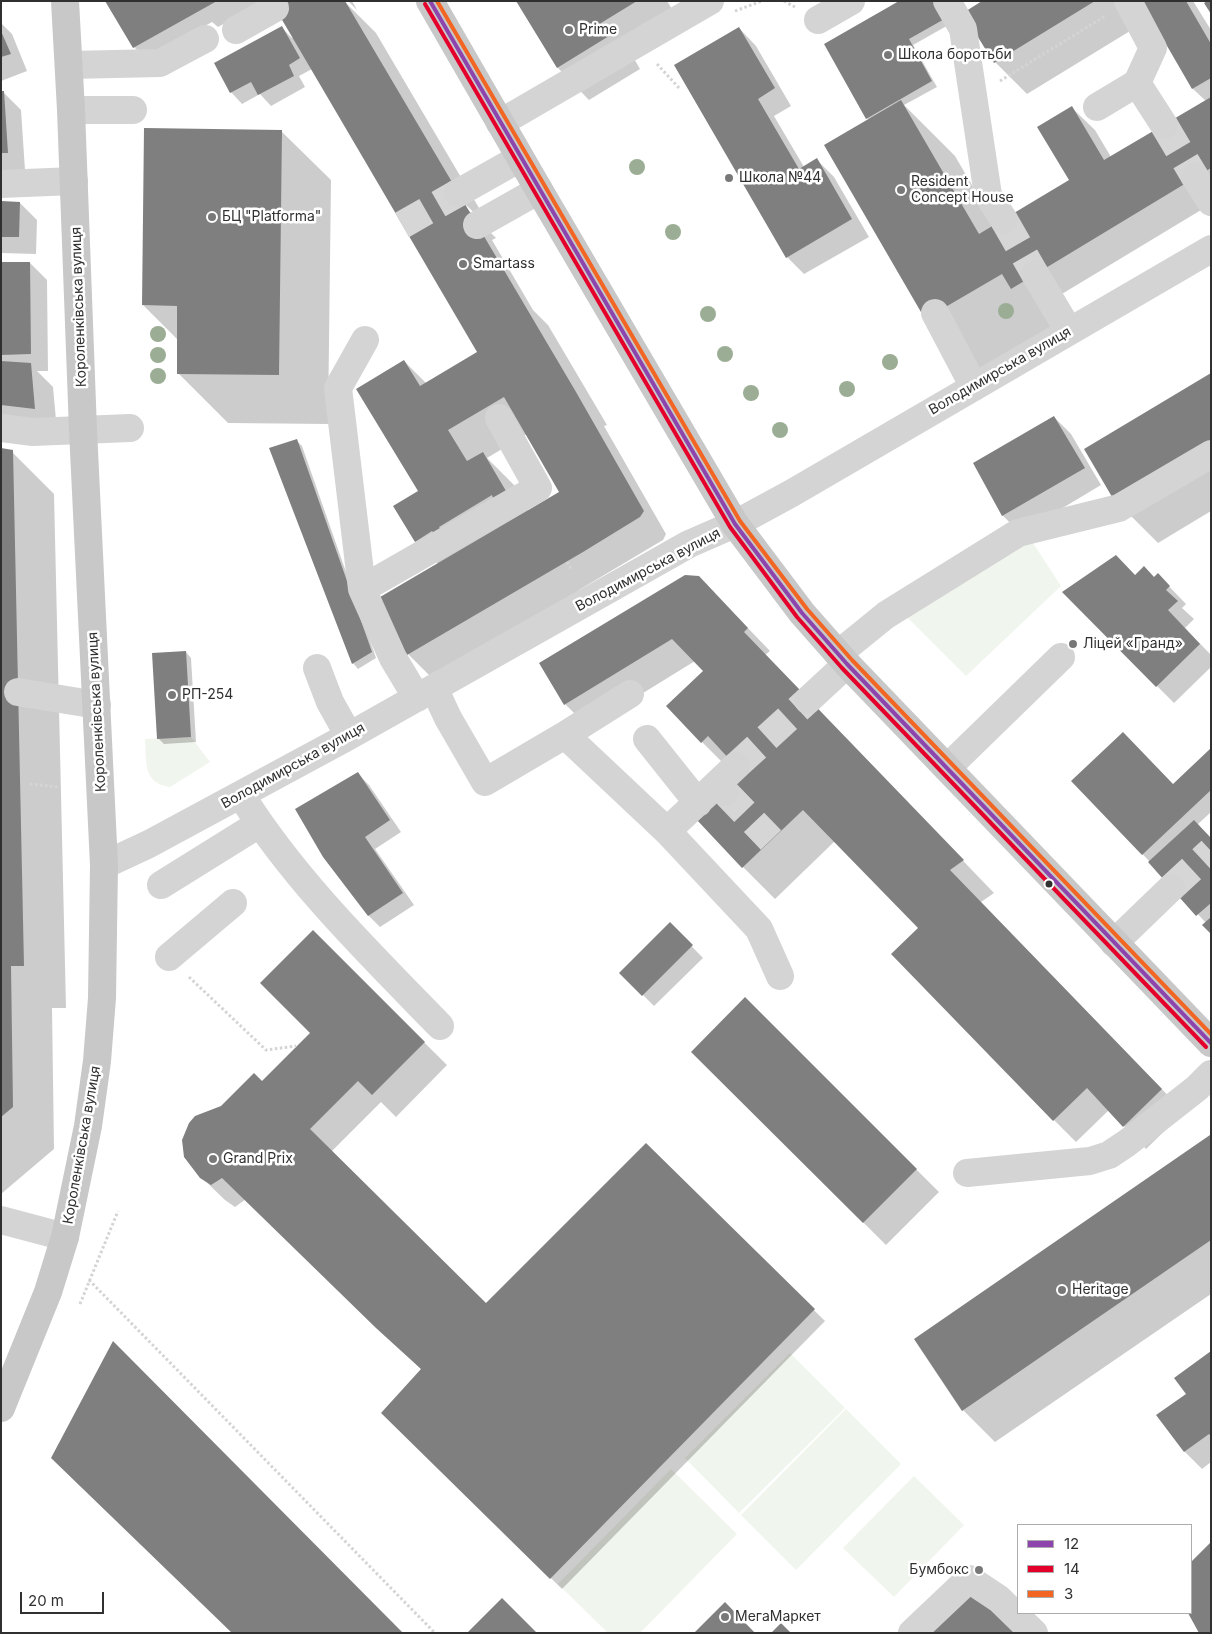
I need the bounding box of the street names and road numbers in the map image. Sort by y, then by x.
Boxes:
street label: Короленківська вулиця [68,227,90,387]
street label: Володимирська вулиця [926,323,1074,419]
street label: Володимирська вулиця [573,525,723,615]
street label: Короленківська вулиця [84,631,110,793]
street label: Володимирська вулиця [218,720,368,812]
street label: Короленківська вулиця [60,1065,104,1225]

